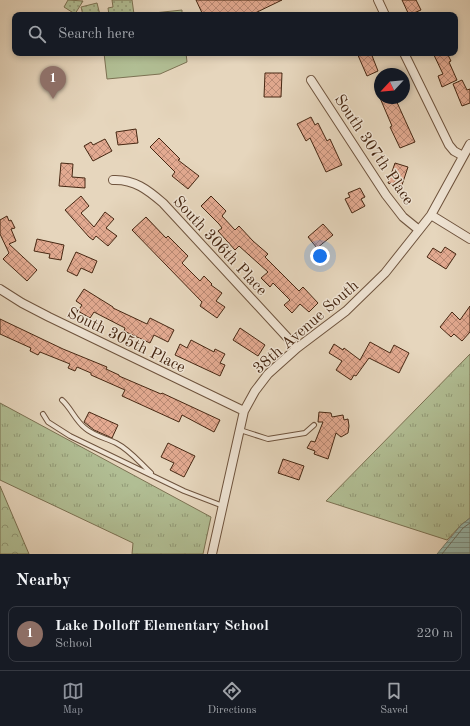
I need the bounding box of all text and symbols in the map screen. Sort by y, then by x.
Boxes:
search box [12,12,458,56]
icon: search [26,23,48,45]
text: Search here [58,27,135,42]
pin: 1 [40,66,66,99]
north arrow [374,68,410,104]
street label: South 307th Place [331,92,416,208]
street label: South 306th Place [170,194,269,299]
your location [310,246,330,266]
street label: 38th Avenue South [251,278,362,377]
street label: South 305th Place [65,305,188,376]
text: Nearby [16,572,71,589]
text: Lake Dolloff Elementary School [55,619,269,634]
text: 1 [26,627,34,640]
text: 220 m [416,627,453,640]
text: School [55,637,92,650]
tab: Map [62,680,84,718]
tab: Directions [208,680,256,718]
tab: Saved [380,680,408,718]

